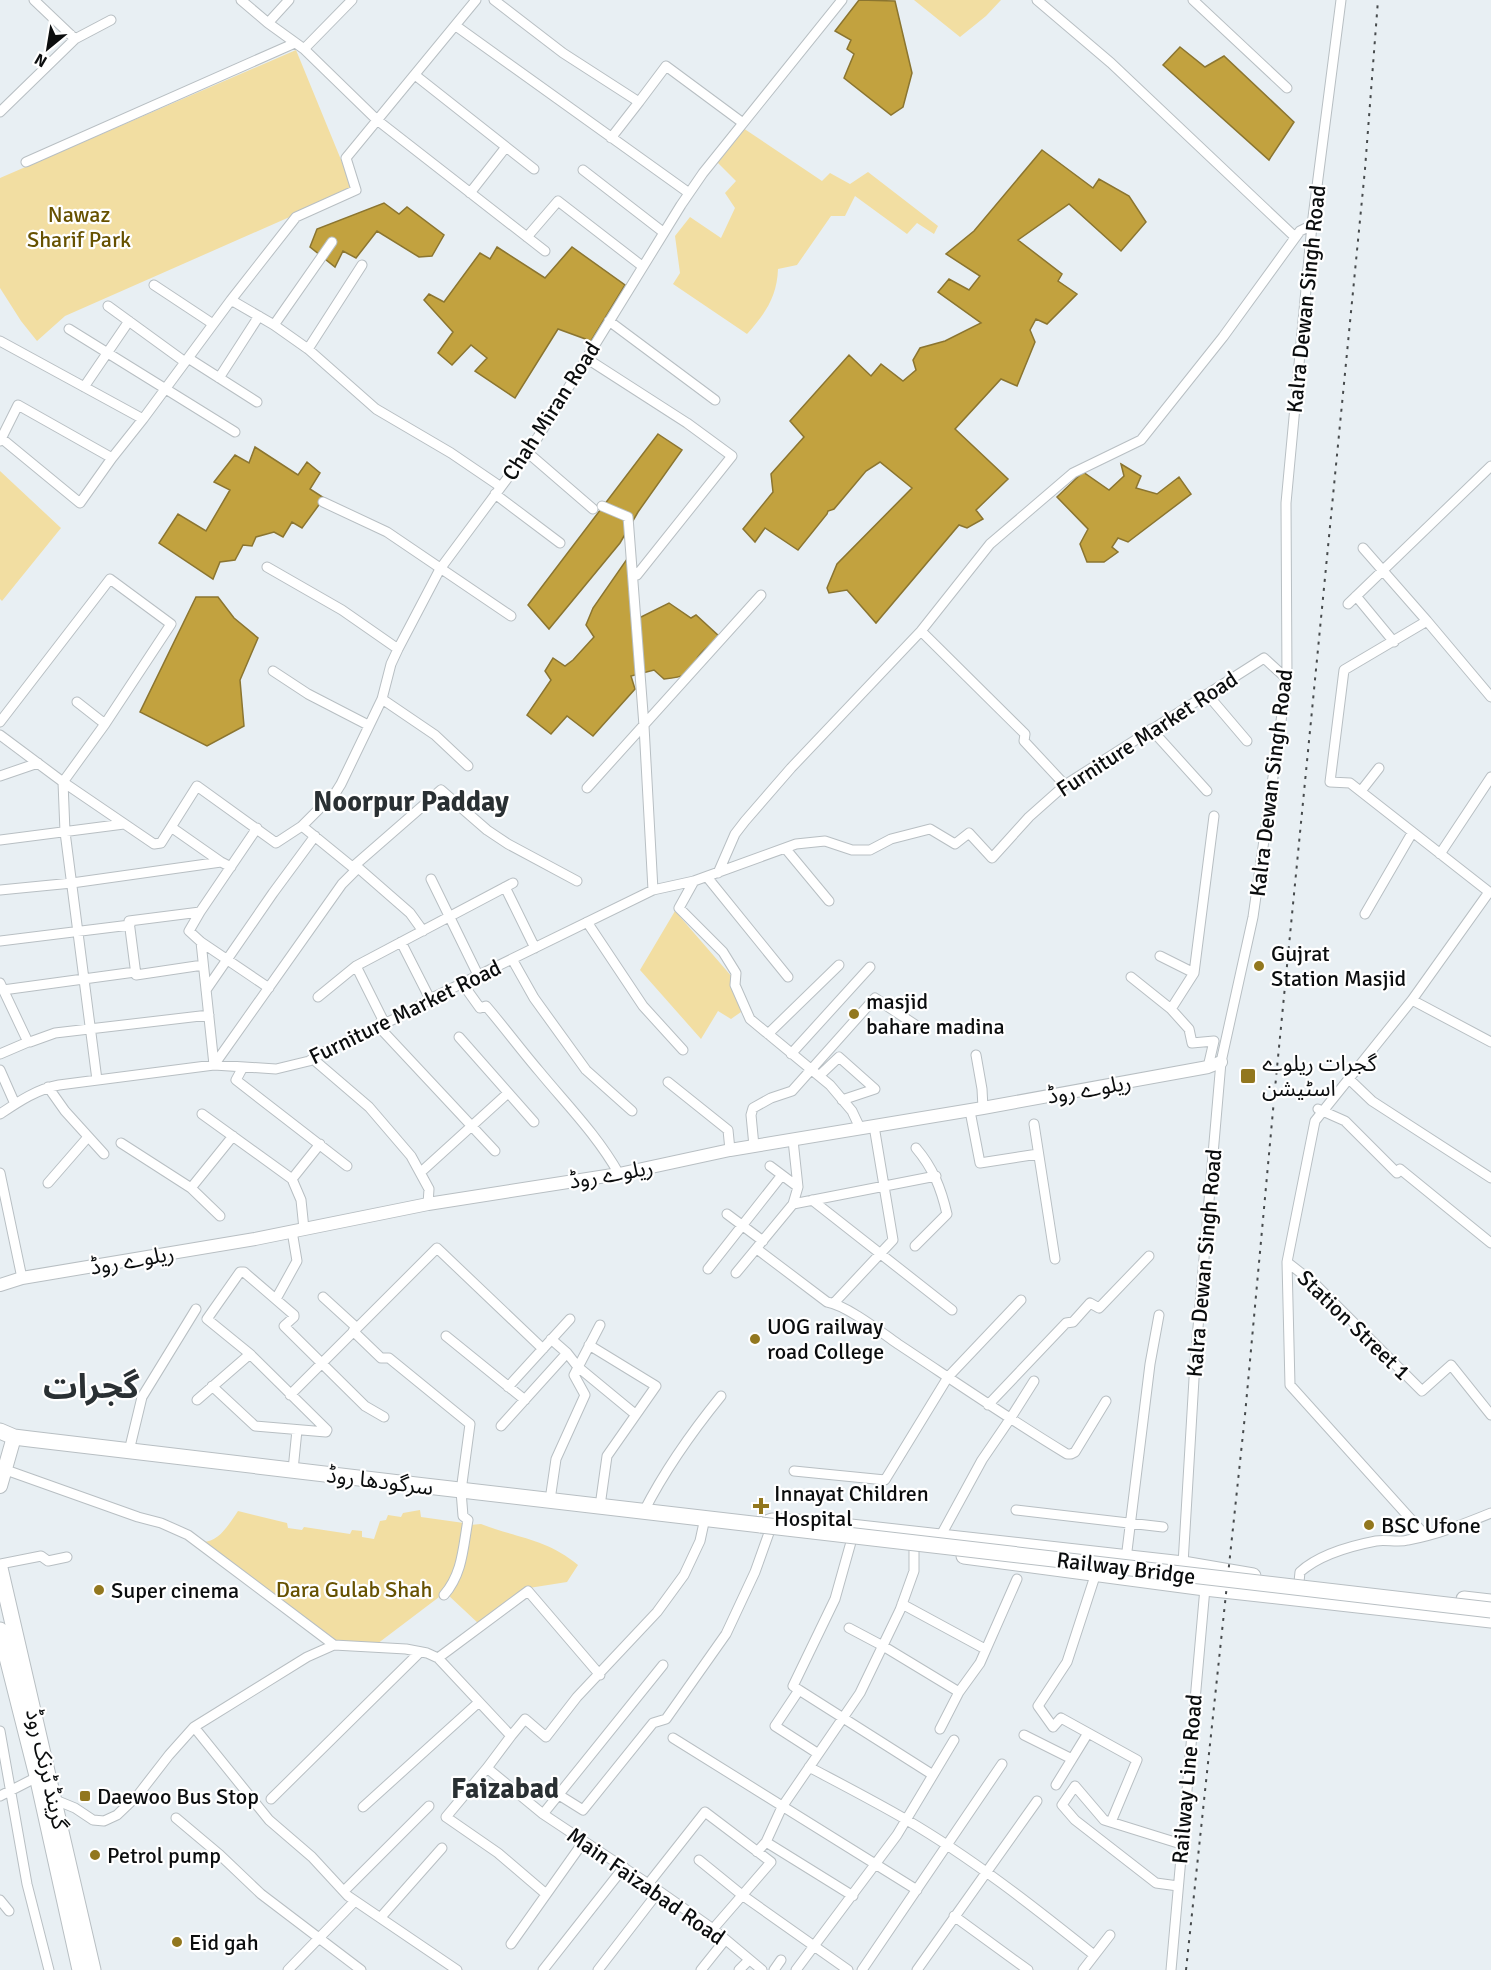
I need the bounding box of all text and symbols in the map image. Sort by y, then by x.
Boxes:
north arrow [18,18,78,78]
text: N [31,49,51,72]
street label: Kalra Dewan Singh Road [1281,184,1331,414]
park label: Nawaz Sharif Park [27,201,131,253]
street label: Chah Miran Road [496,337,606,485]
street label: Furniture Market Road [1051,665,1243,803]
street label: Kalra Dewan Singh Road [1244,668,1298,898]
district label: Noorpur Padday [313,785,509,819]
place label: Gujrat Station Masjid [1271,940,1406,992]
street label: Furniture Market Road [305,954,505,1070]
marker: Gujrat Station Masjid [1252,959,1266,973]
place label: masjid bahare madina [866,988,1005,1040]
marker: masjid bahare madina [847,1007,861,1021]
place label: گجرات ریلوے اسٹیشن [1262,1050,1378,1102]
marker: گجرات ریلوے اسٹیشن [1239,1067,1257,1085]
street label: ریلوے روڈ [1045,1068,1133,1110]
street label: Kalra Dewan Singh Road [1181,1148,1227,1378]
street label: ریلوے روڈ [567,1153,655,1195]
street label: ریلوے روڈ [88,1239,176,1281]
street label: Station Street 1 [1292,1264,1416,1386]
place label: UOG railway road College [767,1313,884,1365]
marker: UOG railway road College [748,1332,762,1346]
district label: گجرات [43,1366,140,1408]
street label: سرگودھا روڈ [325,1461,435,1501]
place label: Innayat Children Hospital [774,1480,929,1532]
marker: Innayat Children Hospital [752,1497,770,1515]
place label: BSC Ufone [1381,1512,1481,1539]
marker: BSC Ufone [1362,1518,1376,1532]
street label: Railway Bridge [1055,1546,1197,1590]
park label: Dara Gulab Shah [276,1576,432,1603]
place label: Super cinema [111,1577,239,1604]
marker: Super cinema [92,1583,106,1597]
street label: Railway Line Road [1166,1693,1208,1865]
street label: گرینڈ ٹرنک روڈ [20,1706,74,1833]
district label: Faizabad [451,1772,559,1806]
place label: Daewoo Bus Stop [97,1783,259,1810]
marker: Daewoo Bus Stop [78,1789,92,1803]
street label: Main Faizabad Road [562,1821,730,1951]
place label: Petrol pump [107,1842,221,1869]
marker: Petrol pump [88,1848,102,1862]
place label: Eid gah [189,1929,259,1956]
marker: Eid gah [170,1935,184,1949]

